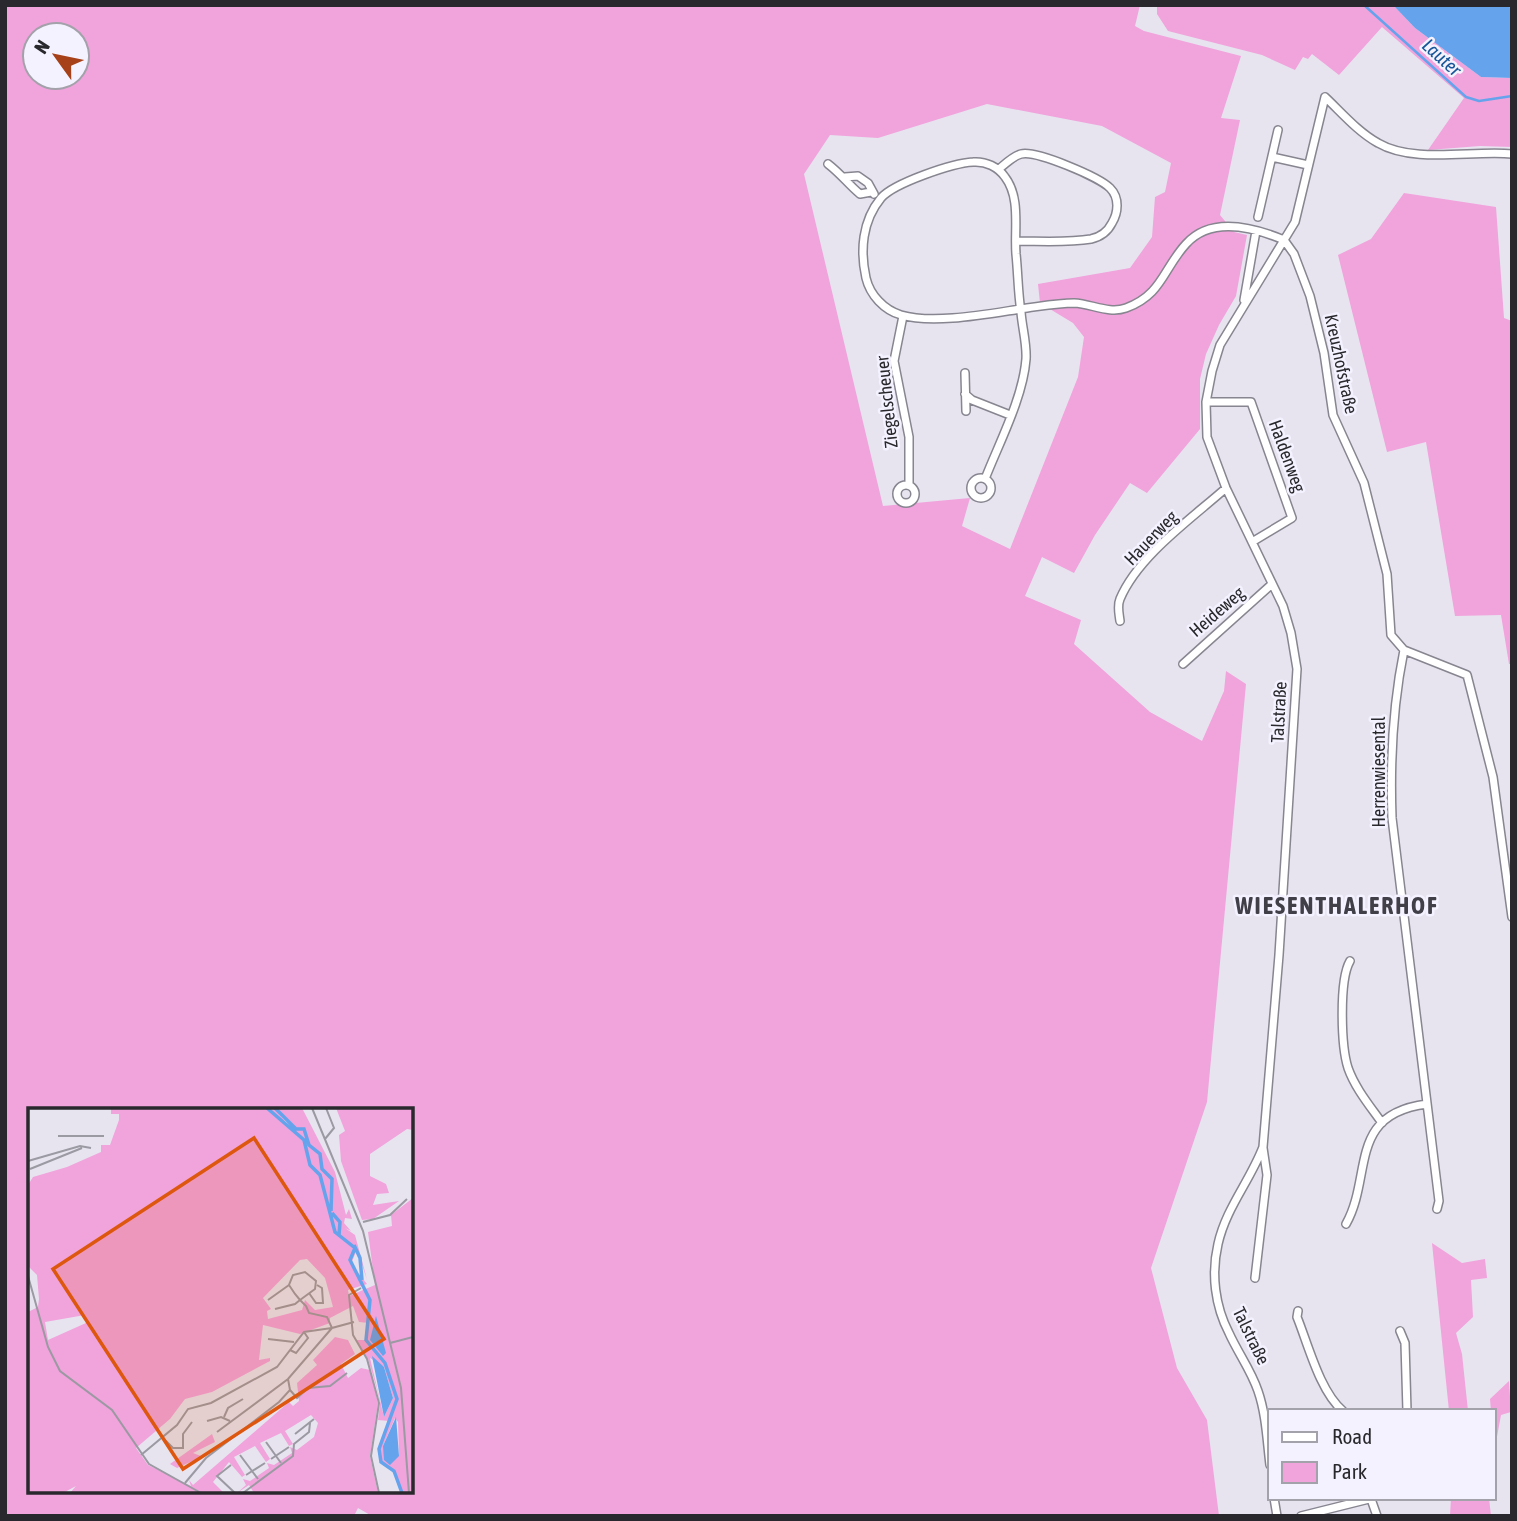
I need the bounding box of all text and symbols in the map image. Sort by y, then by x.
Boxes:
north arrow [21,21,91,91]
water label: Lauter [1418,34,1467,81]
text: N [29,36,54,57]
street label: Kreuzhofstraße [1321,312,1362,416]
street label: Ziegelscheuer [871,354,902,449]
street label: Haldenweg [1265,417,1310,495]
street label: Hauerweg [1120,506,1182,569]
street label: Heideweg [1185,582,1249,641]
street label: Talstraße [1266,681,1291,743]
street label: Herrenwiesental [1368,716,1389,827]
district label: WIESENTHALERHOF [1234,892,1439,919]
inset map [28,1108,413,1493]
street label: Talstraße [1229,1304,1274,1368]
legend [1268,1409,1496,1500]
text: Road [1332,1424,1372,1448]
text: Park [1332,1459,1367,1483]

